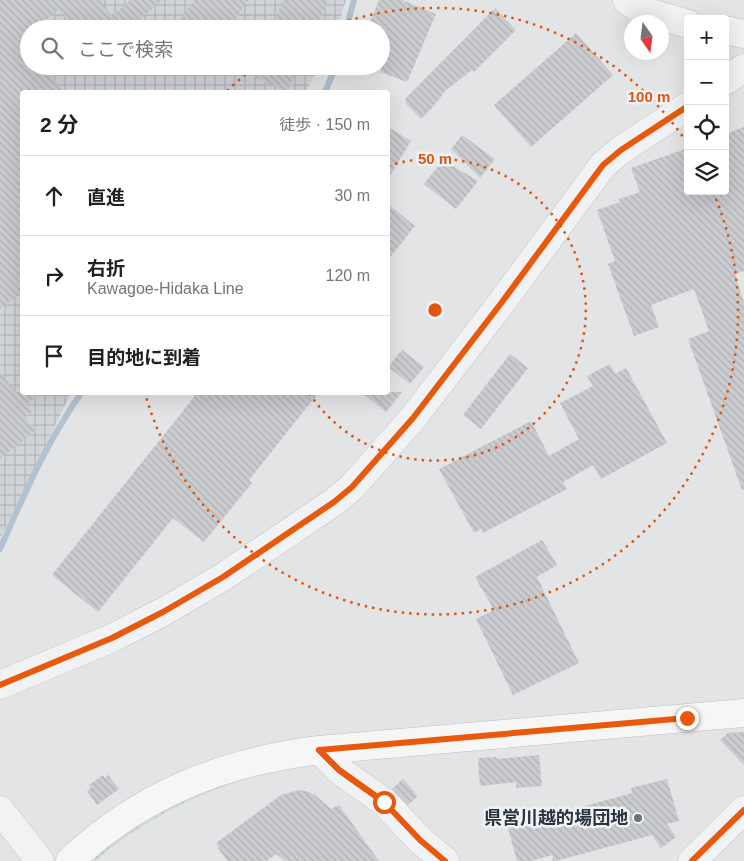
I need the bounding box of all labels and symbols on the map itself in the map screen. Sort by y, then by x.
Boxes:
north arrow [624,15,669,60]
text: 100 m [628,88,670,105]
text: 50 m [418,150,452,167]
centre of rings [426,301,444,319]
route end [676,707,699,730]
route start [373,791,396,814]
place label: 県営川越的場団地 [484,808,628,828]
marker: 県営川越的場団地 [632,812,644,824]

